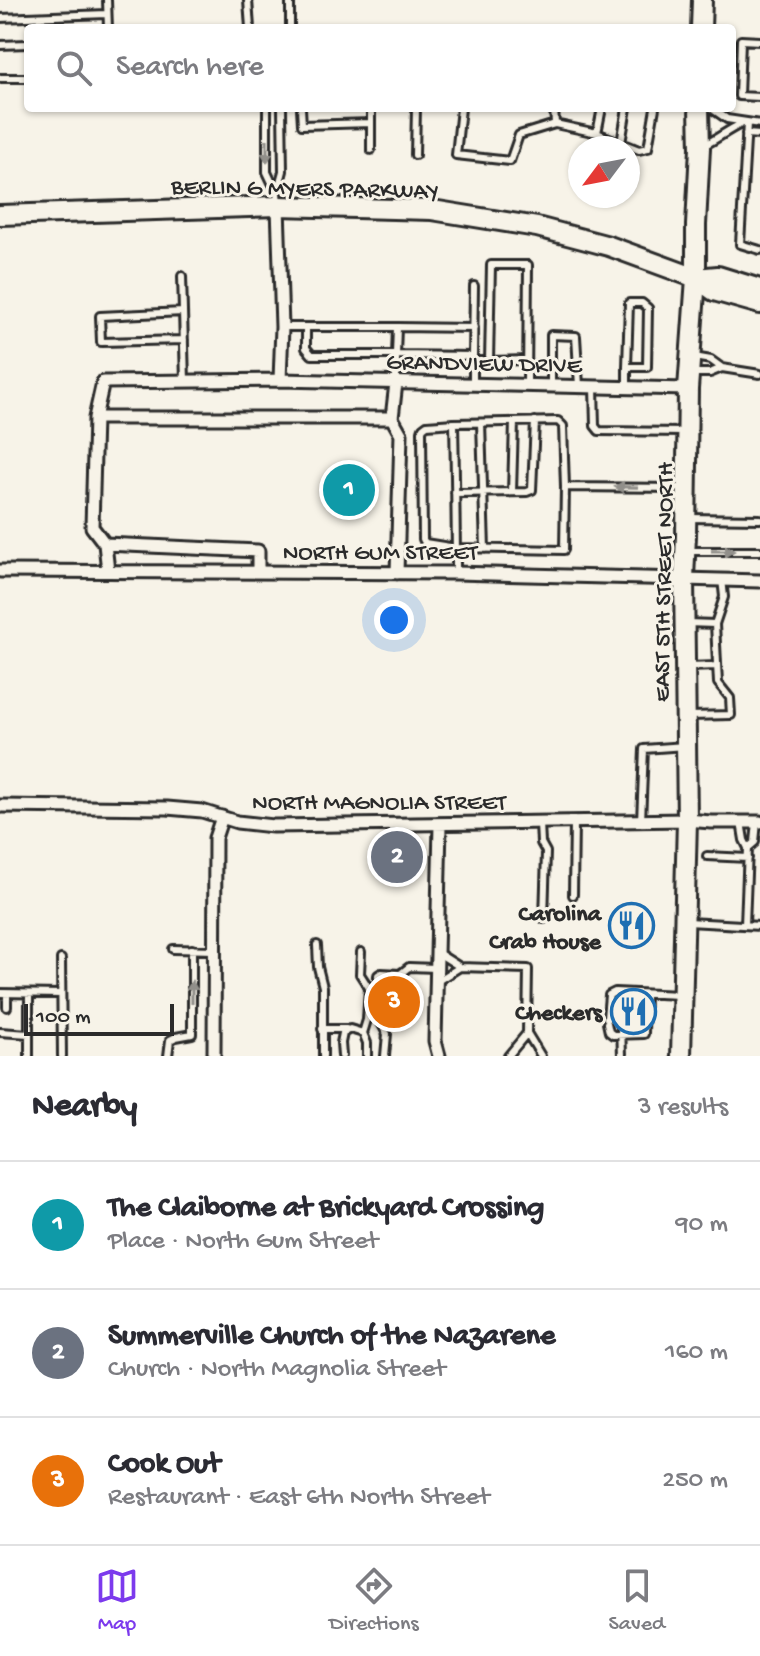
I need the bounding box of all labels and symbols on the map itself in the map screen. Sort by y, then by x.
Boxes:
north arrow [568,136,640,208]
one-way arrow [261,139,273,164]
street label: BERLIN G MYERS PARKWAY [170,174,439,207]
street label: GRANDVIEW DRIVE [386,349,583,382]
pin: 1 [323,460,375,520]
street label: EAST 5TH STREET NORTH [649,462,682,702]
one-way arrow [613,481,638,493]
street label: NORTH GUM STREET [283,540,479,569]
one-way arrow [711,545,736,557]
your location [374,600,414,640]
street label: NORTH MAGNOLIA STREET [252,790,508,819]
pin: 2 [371,827,423,887]
place label: Carolina Crab House [489,901,603,958]
restaurant icon: Carolina Crab House [608,902,656,950]
pin: 3 [368,972,420,1032]
one-way arrow [186,979,198,1004]
restaurant icon: Checkers [609,987,657,1035]
scale bar [24,1000,174,1036]
place label: Checkers [515,1000,603,1029]

